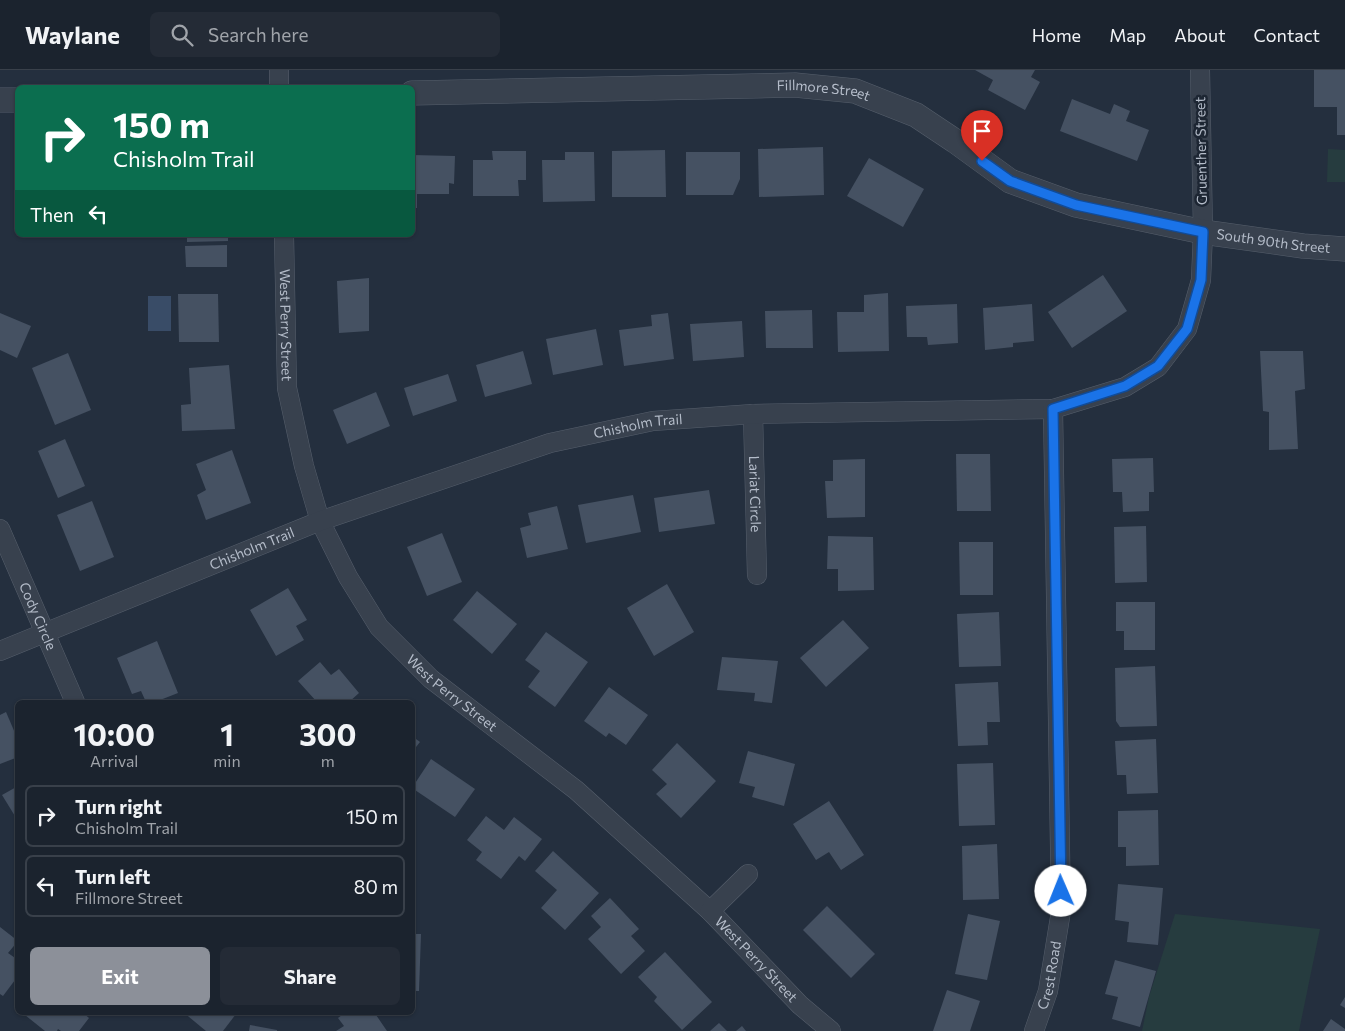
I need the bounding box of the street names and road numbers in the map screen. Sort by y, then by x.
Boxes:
street label: Fillmore Street [777,76,873,104]
street label: Gruenther Street [1191,97,1210,205]
street label: South 90th Street [1216,225,1331,256]
street label: West Perry Street [277,269,296,381]
street label: Chisholm Trail [592,410,683,442]
street label: Lariat Circle [746,455,765,533]
street label: Chisholm Trail [207,523,297,573]
street label: Cody Circle [16,579,60,653]
street label: West Perry Street [403,651,501,735]
street label: West Perry Street [712,912,802,1005]
street label: Crest Road [1033,940,1064,1012]

